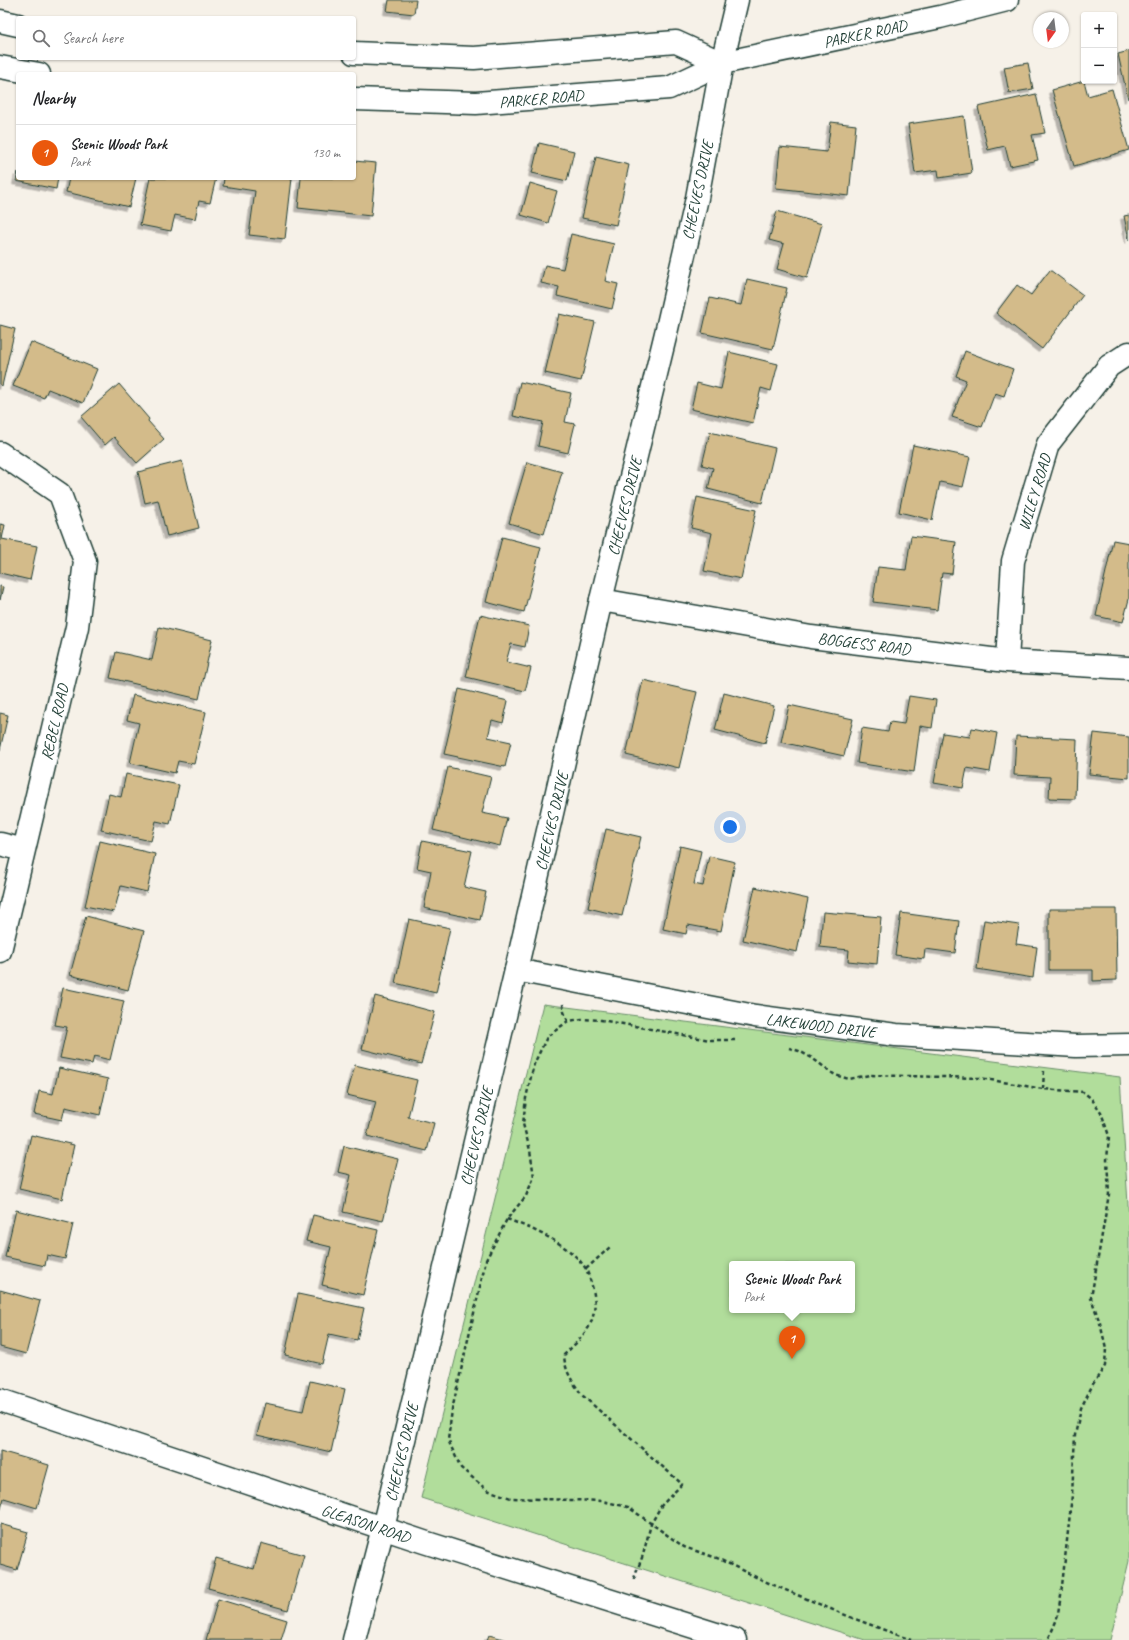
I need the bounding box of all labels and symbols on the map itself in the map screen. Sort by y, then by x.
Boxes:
north arrow [1033,12,1069,48]
street label: PARKER ROAD [822,15,910,53]
street label: PARKER ROAD [498,85,586,113]
street label: CHEEVES DRIVE [678,137,719,241]
street label: WILEY ROAD [1014,450,1056,533]
street label: CHEEVES DRIVE [603,453,647,557]
street label: BOGGESS ROAD [817,628,913,660]
street label: REBEL ROAD [37,681,74,762]
street label: CHEEVES DRIVE [531,768,574,872]
your location [720,817,740,837]
street label: LAKEWOOD DRIVE [765,1009,879,1043]
street label: CHEEVES DRIVE [456,1083,499,1187]
pin: 1 [779,1326,805,1359]
street label: CHEEVES DRIVE [381,1399,424,1503]
street label: GLEASON ROAD [319,1500,414,1548]

